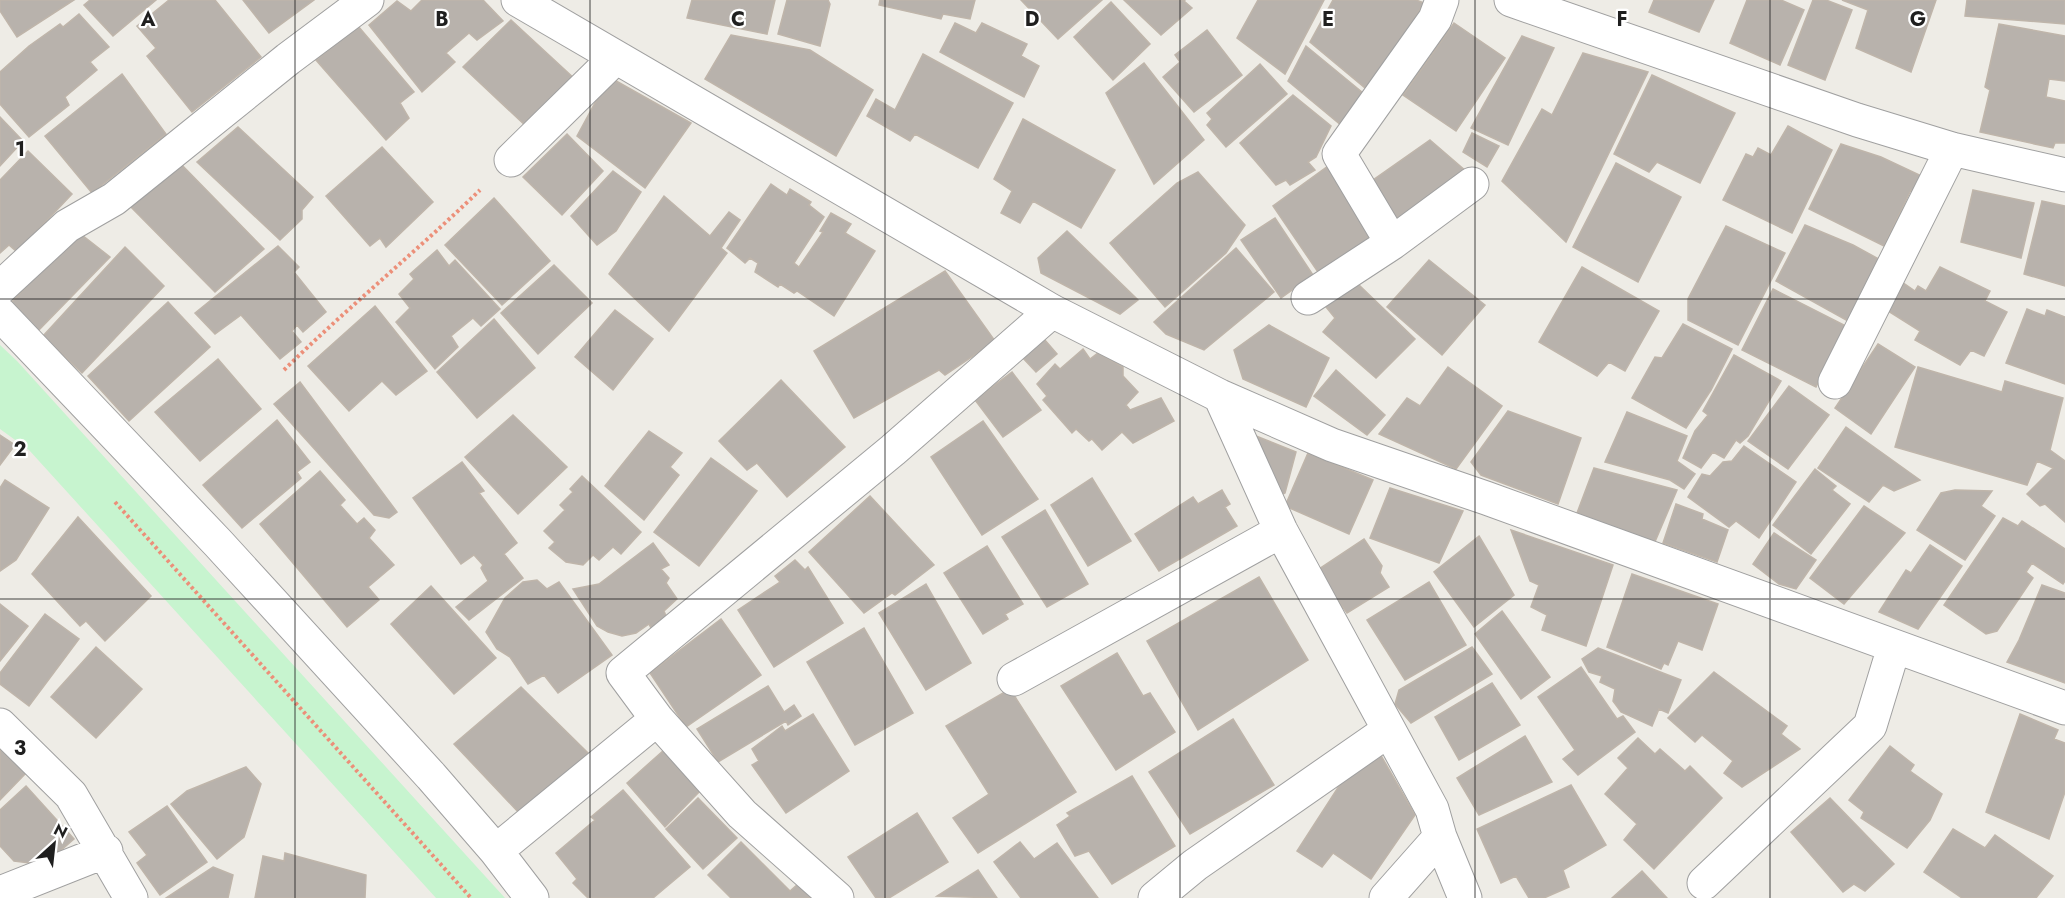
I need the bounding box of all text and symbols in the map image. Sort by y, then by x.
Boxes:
text: A [140,5,156,34]
text: B [435,5,449,34]
text: C [731,5,745,34]
text: D [1025,5,1039,34]
text: E [1322,5,1334,34]
text: F [1616,5,1628,34]
text: G [1910,5,1926,34]
text: 1 [15,135,25,164]
text: 2 [13,435,27,464]
text: 3 [14,734,26,763]
north arrow [24,814,84,874]
text: N [50,818,71,844]

